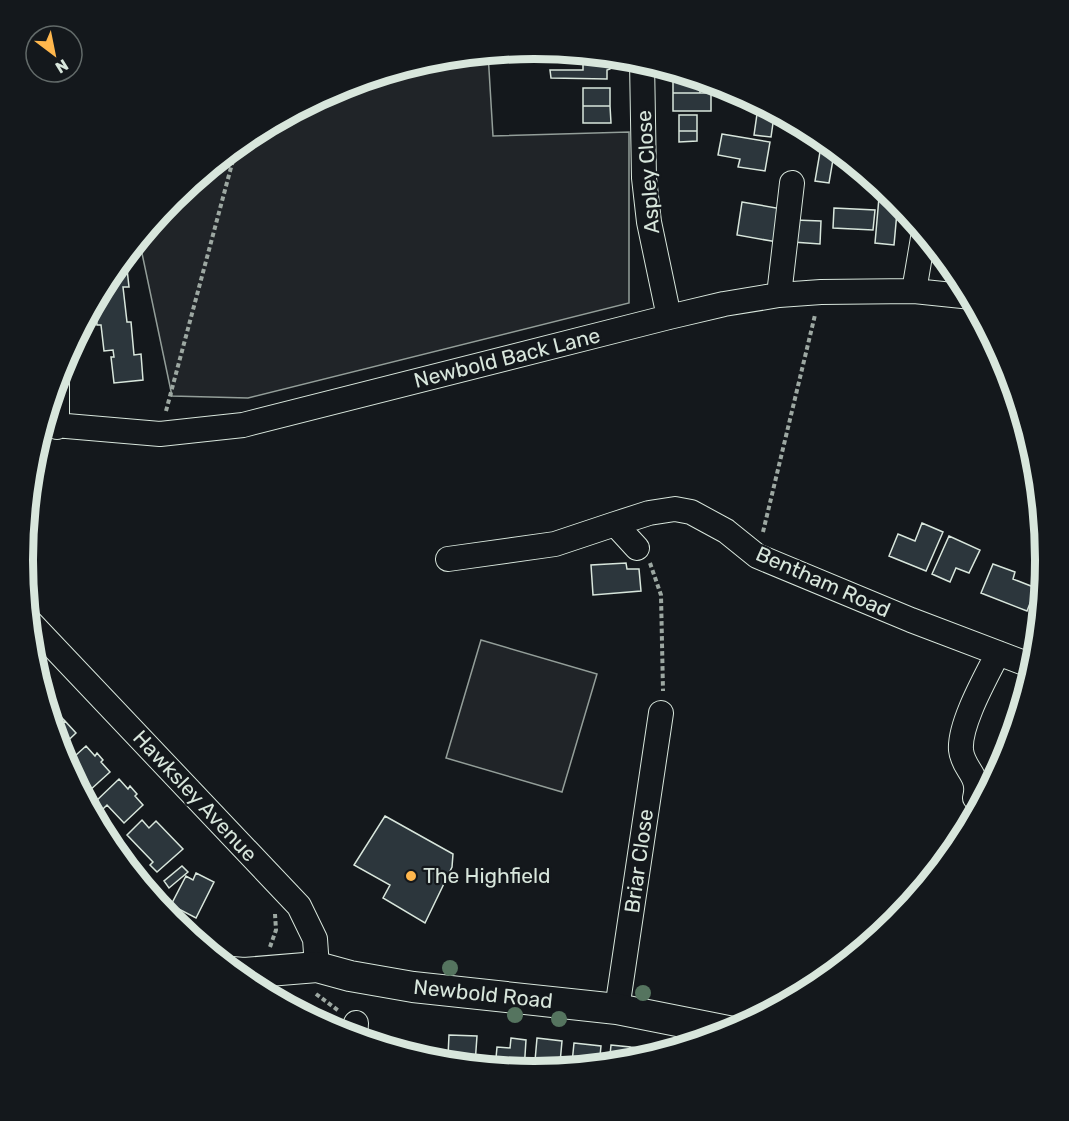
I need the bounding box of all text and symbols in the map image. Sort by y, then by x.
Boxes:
north arrow [24,24,84,84]
text: N [52,55,72,77]
street label: Aspley Close [631,110,664,235]
street label: Newbold Back Lane [411,322,603,393]
street label: Bentham Road [752,541,894,622]
street label: Hawksley Avenue [128,725,263,866]
street label: Briar Close [619,807,658,915]
place label: The Highfield [423,863,551,888]
marker: The Highfield [404,869,418,883]
street label: Newbold Road [412,974,554,1013]

